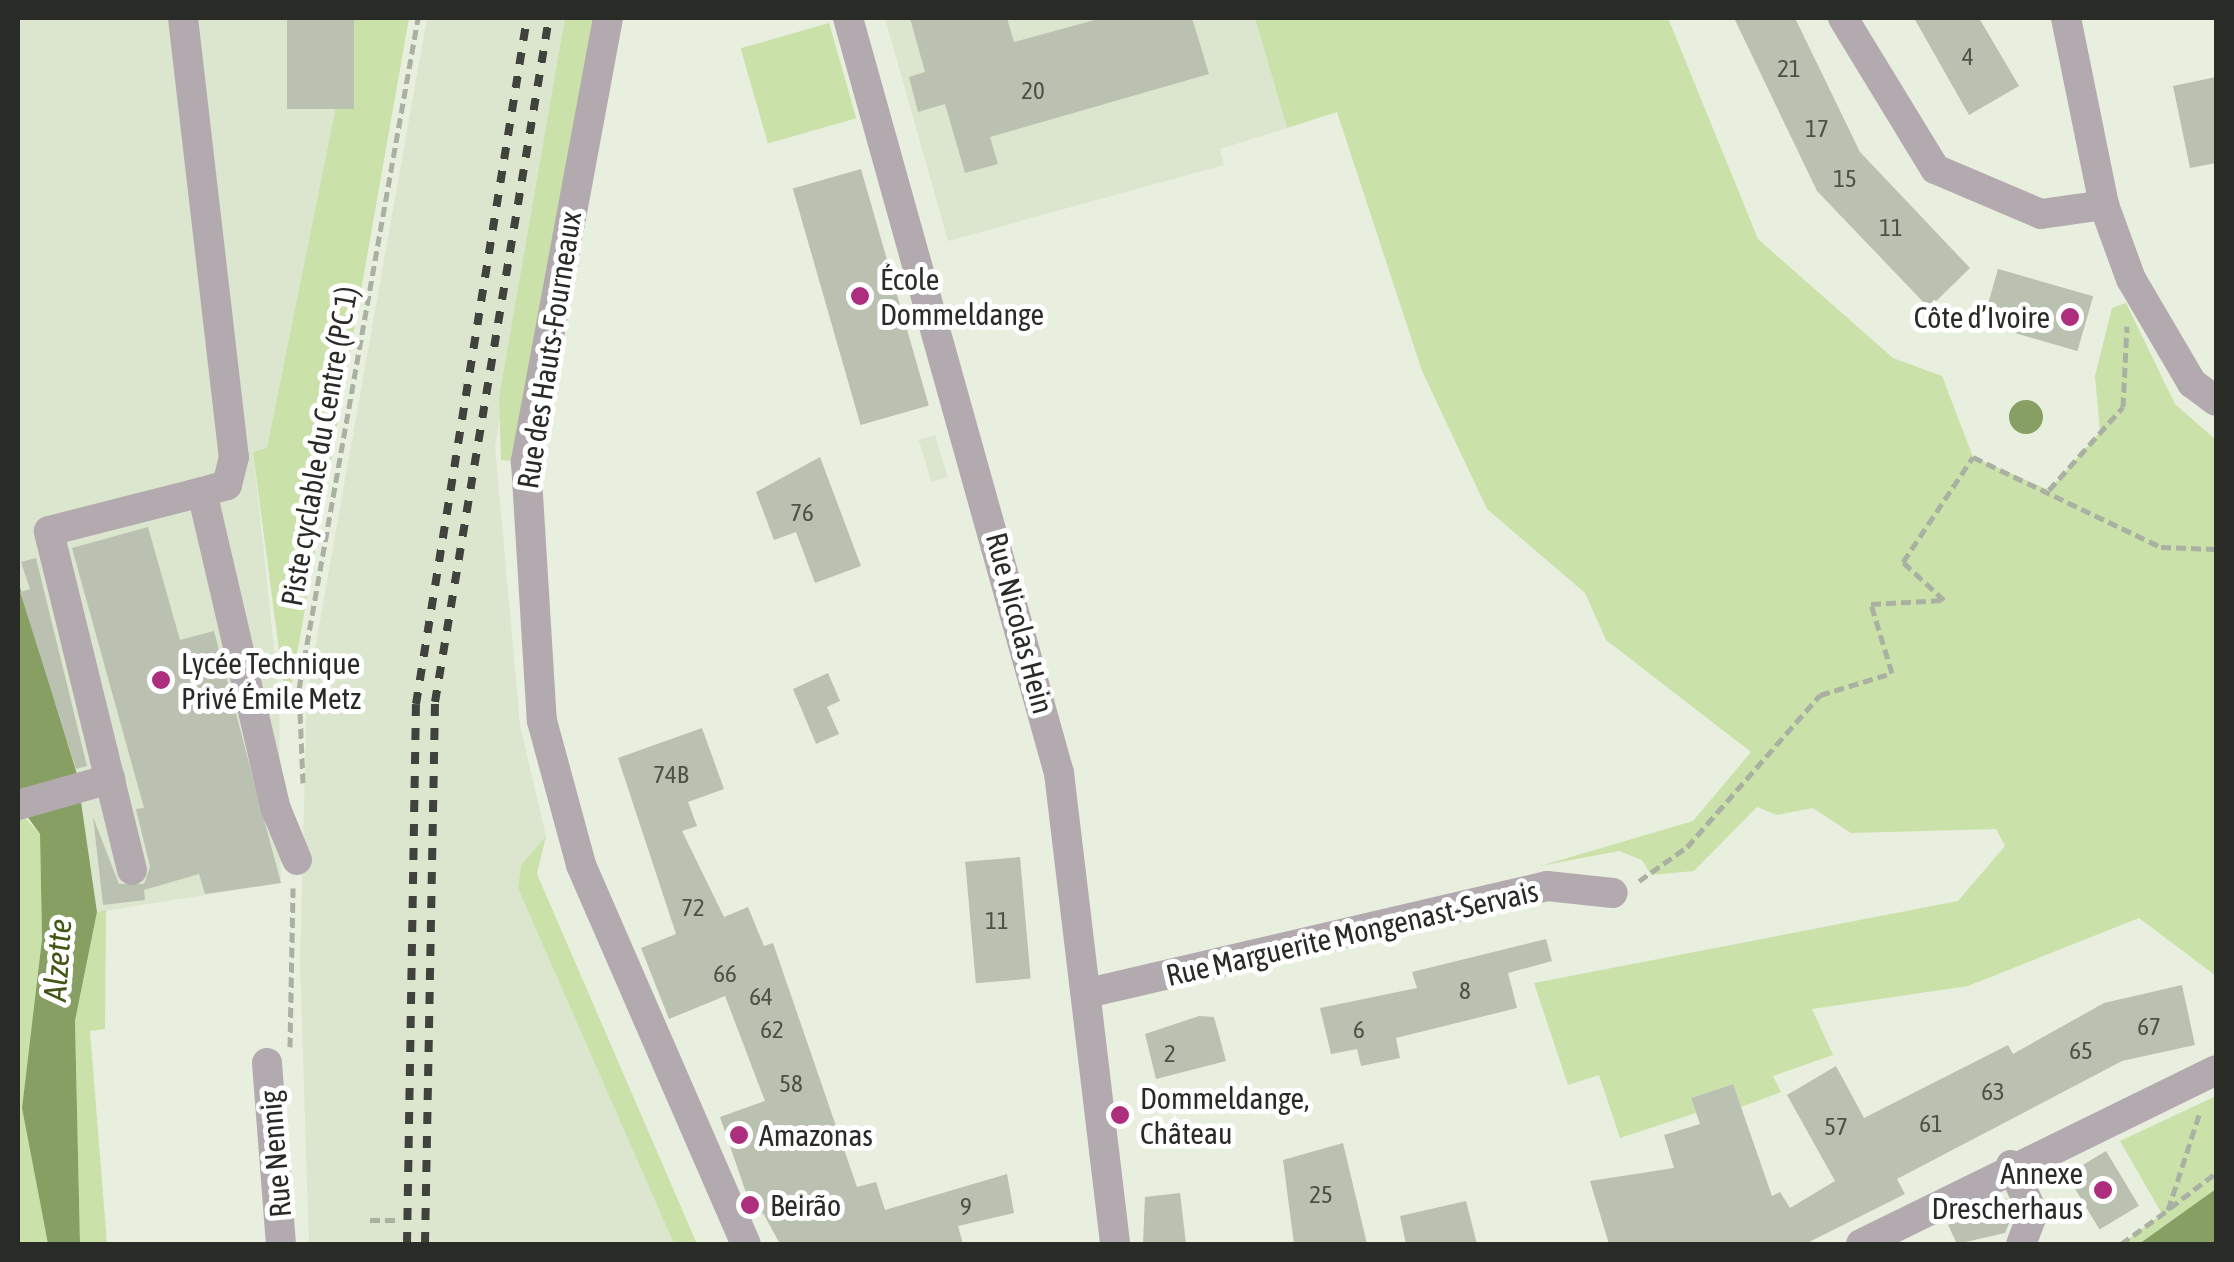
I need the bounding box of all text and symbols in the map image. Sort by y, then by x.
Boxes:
house number: 4 [1962,41,1974,71]
house number: 21 [1777,53,1801,83]
house number: 20 [1021,75,1045,105]
house number: 17 [1805,113,1829,143]
house number: 15 [1833,163,1857,193]
street label: Rue des Hauts-Fourneaux [509,209,589,491]
house number: 11 [1879,212,1903,242]
place label: École Dommeldange [880,261,1044,332]
street label: Piste cyclable du Centre (PC 1) [273,283,365,609]
marker: École Dommeldange [849,285,871,307]
place label: Côte d’Ivoire [1914,299,2050,335]
marker: Côte d’Ivoire [2059,306,2081,328]
house number: 76 [790,497,814,527]
street label: Rue Nicolas Hein [979,528,1061,718]
place label: Lycée Technique Privé Émile Metz [181,645,361,716]
marker: Lycée Technique Privé Émile Metz [150,669,172,691]
house number: 74B [653,759,689,789]
street label: Rue Marguerite Mongenast-Servais [1163,873,1541,993]
house number: 72 [681,892,705,922]
house number: 11 [985,905,1009,935]
water label: Alzette [36,917,80,1003]
house number: 66 [713,958,737,988]
house number: 8 [1459,975,1471,1005]
house number: 64 [749,981,773,1011]
house number: 67 [2137,1011,2161,1041]
house number: 62 [760,1014,784,1044]
house number: 6 [1353,1014,1365,1044]
house number: 65 [2069,1035,2093,1065]
house number: 2 [1164,1038,1176,1068]
house number: 58 [779,1068,803,1098]
house number: 63 [1981,1076,2005,1106]
place label: Dommeldange, Château [1140,1080,1309,1150]
street label: Rue Nennig [252,1089,298,1219]
marker: Dommeldange, Château [1109,1104,1131,1126]
house number: 61 [1919,1108,1943,1138]
house number: 57 [1824,1111,1848,1141]
place label: Amazonas [759,1117,873,1153]
marker: Amazonas [728,1124,750,1146]
place label: Annexe Drescherhaus [1931,1155,2083,1226]
house number: 25 [1309,1179,1333,1209]
marker: Annexe Drescherhaus [2092,1179,2114,1201]
place label: Beirão [770,1187,841,1223]
house number: 9 [960,1191,972,1221]
marker: Beirão [739,1194,761,1216]

